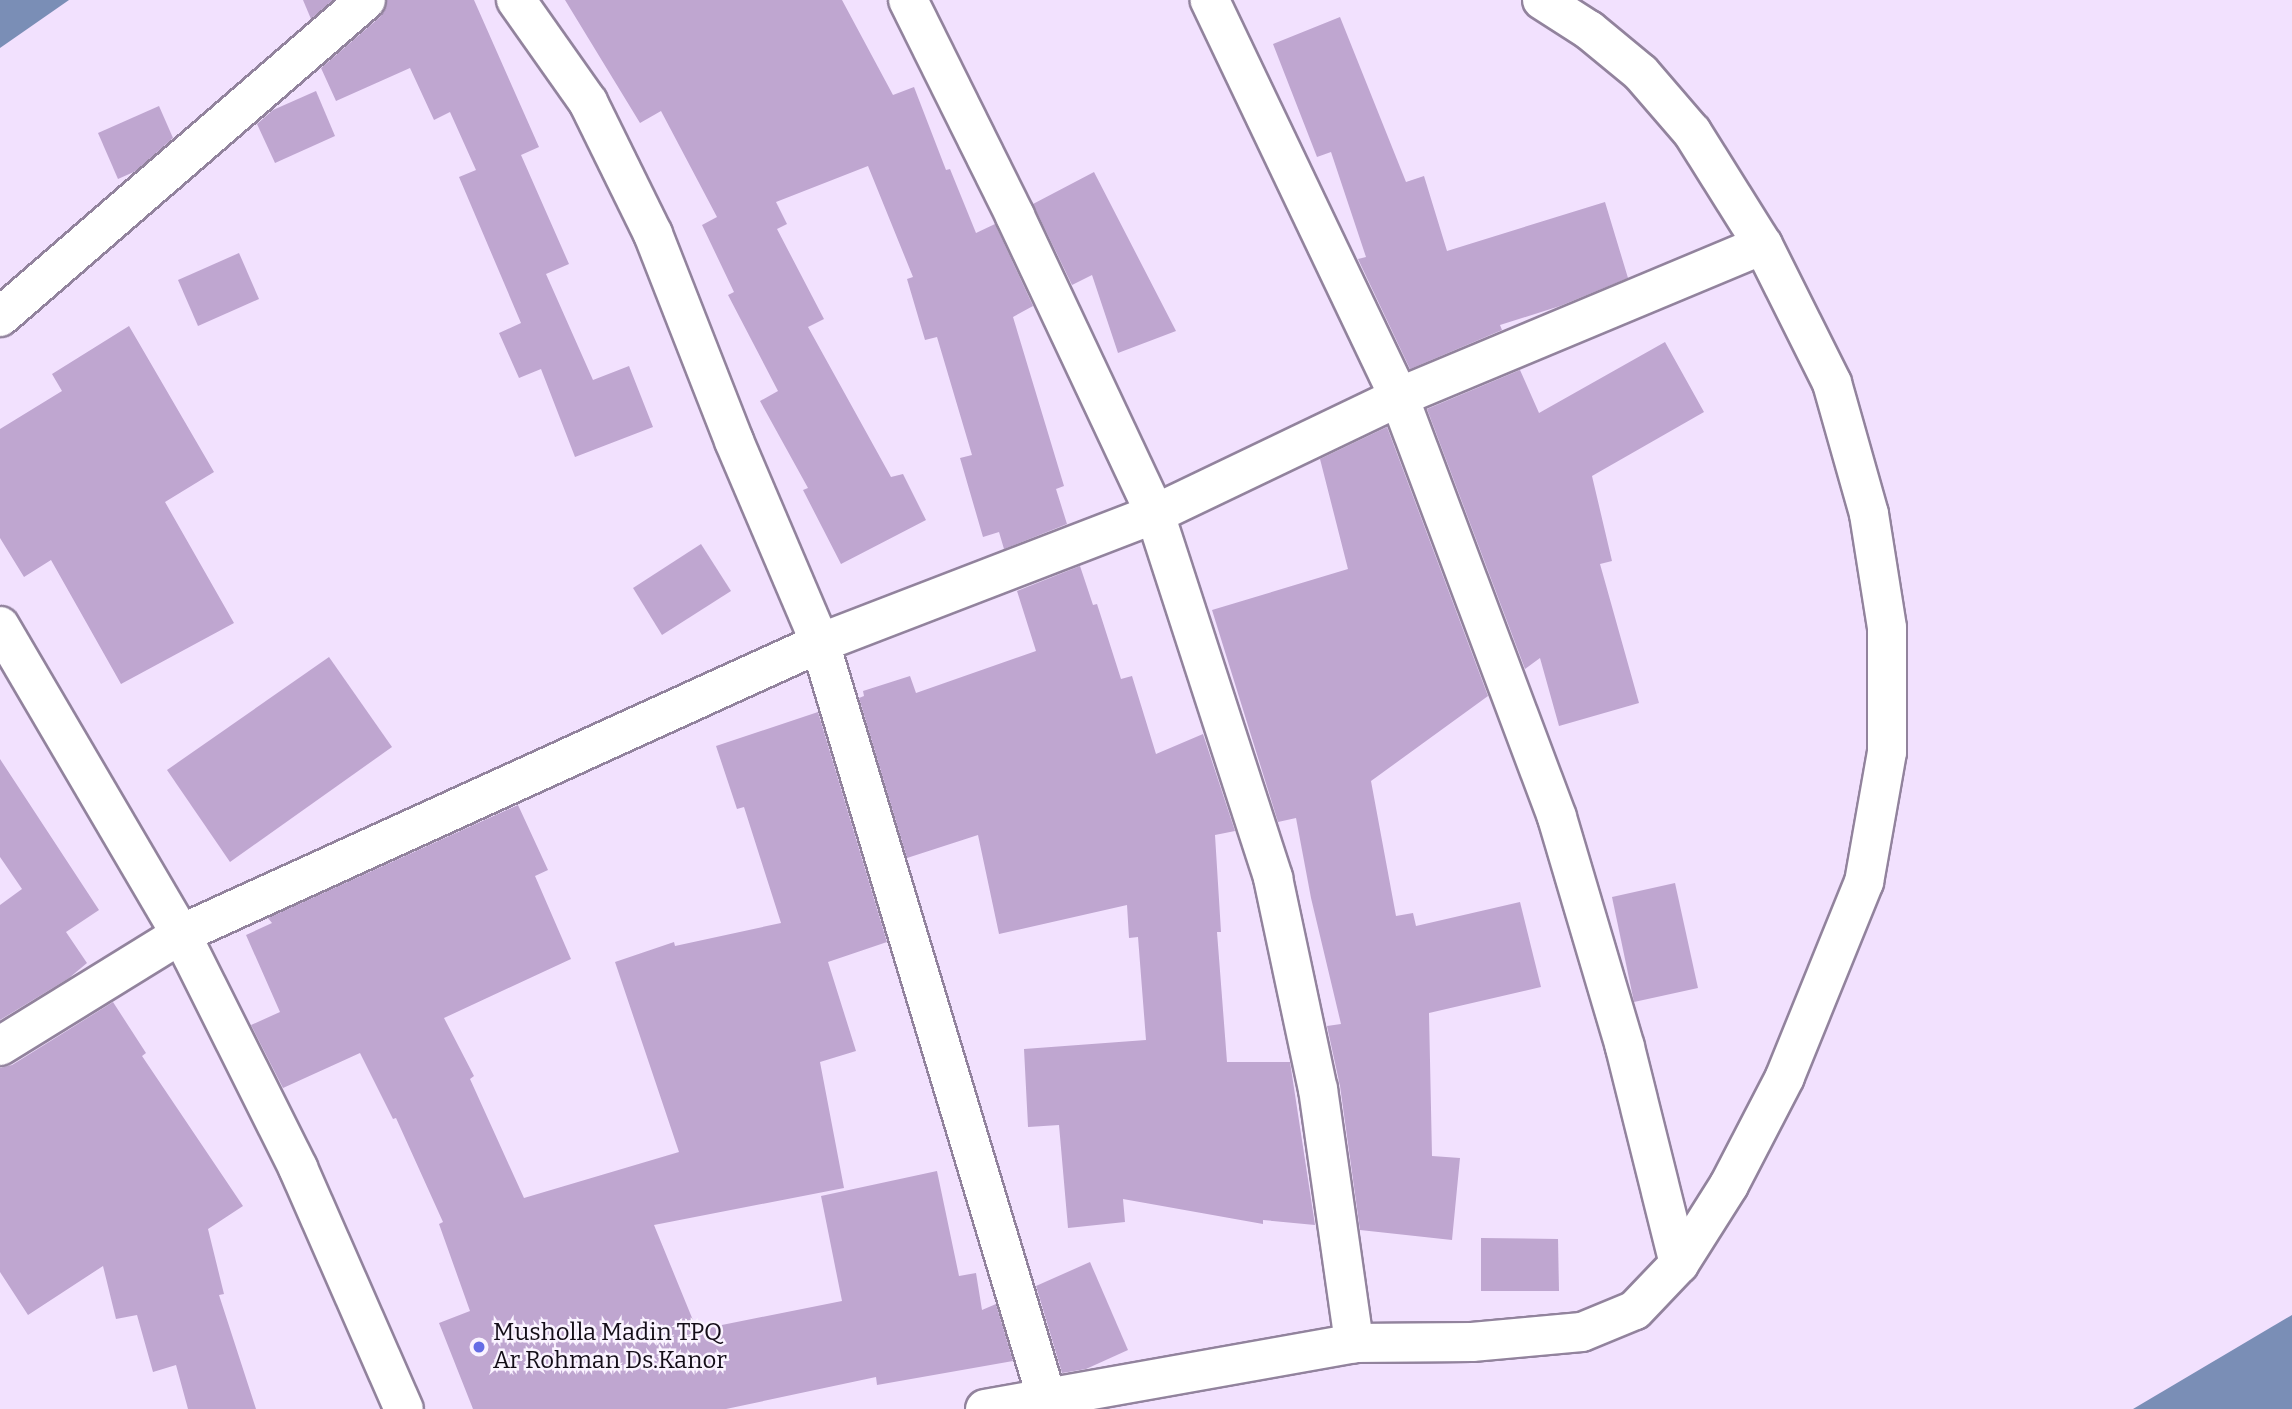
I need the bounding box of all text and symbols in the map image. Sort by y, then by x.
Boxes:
place label: Musholla Madin TPQ Ar Rohman Ds.Kanor [493,1319,727,1375]
marker: Musholla Madin TPQ Ar Rohman Ds.Kanor [471,1339,487,1355]

